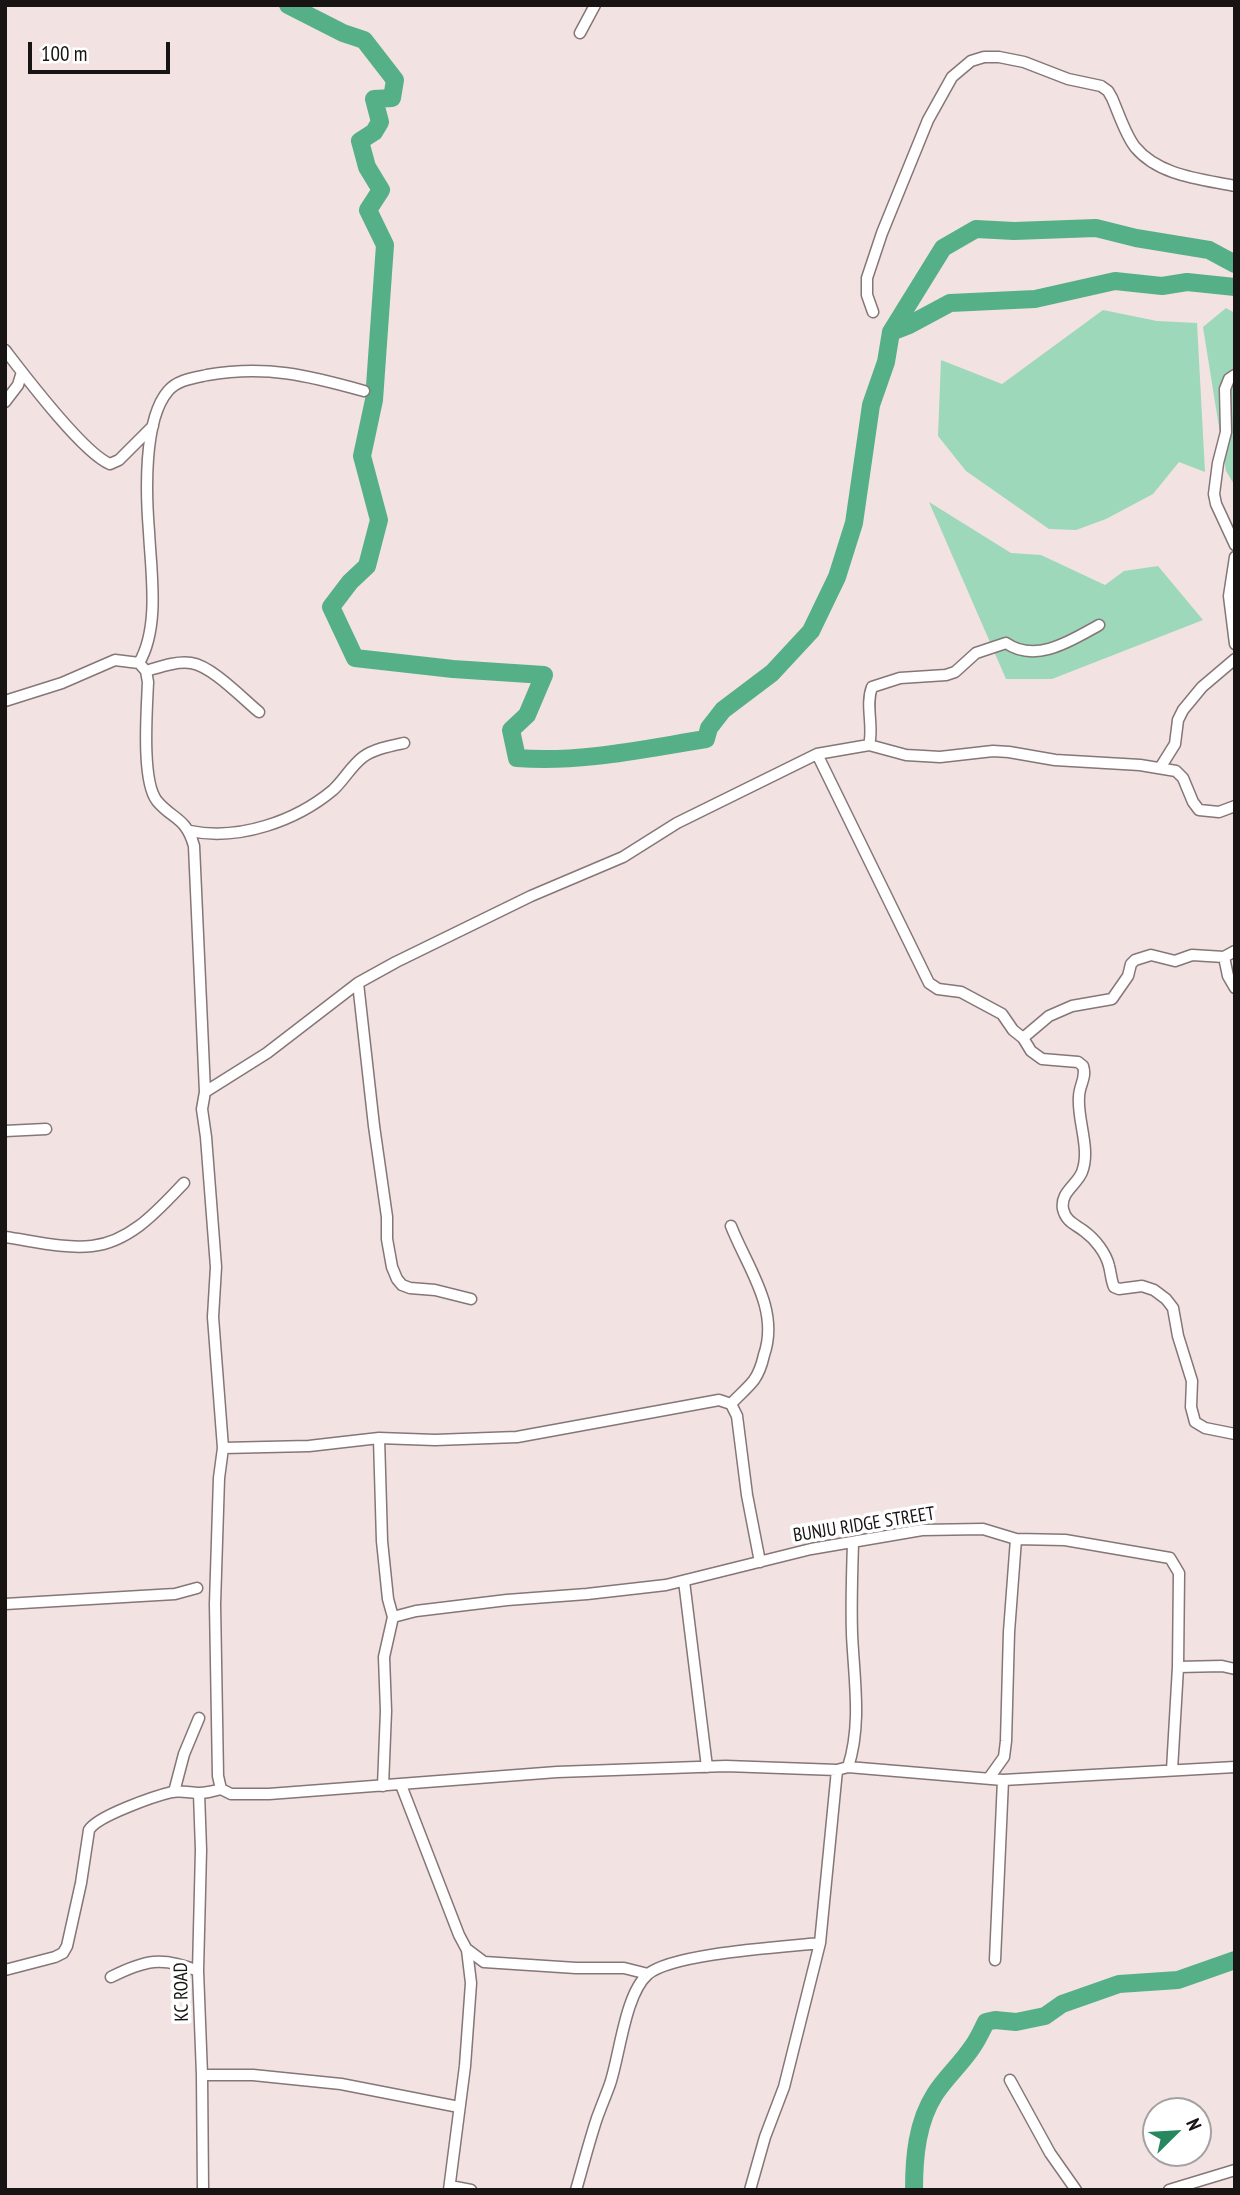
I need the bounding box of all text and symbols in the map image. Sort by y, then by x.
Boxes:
scale bar [32,28,173,72]
text: 100 m [41,40,87,67]
street label: BUNJU RIDGE STREET [792,1503,936,1547]
street label: KC ROAD [170,1962,194,2022]
north arrow [1142,2097,1212,2167]
text: N [1181,2115,1207,2134]

